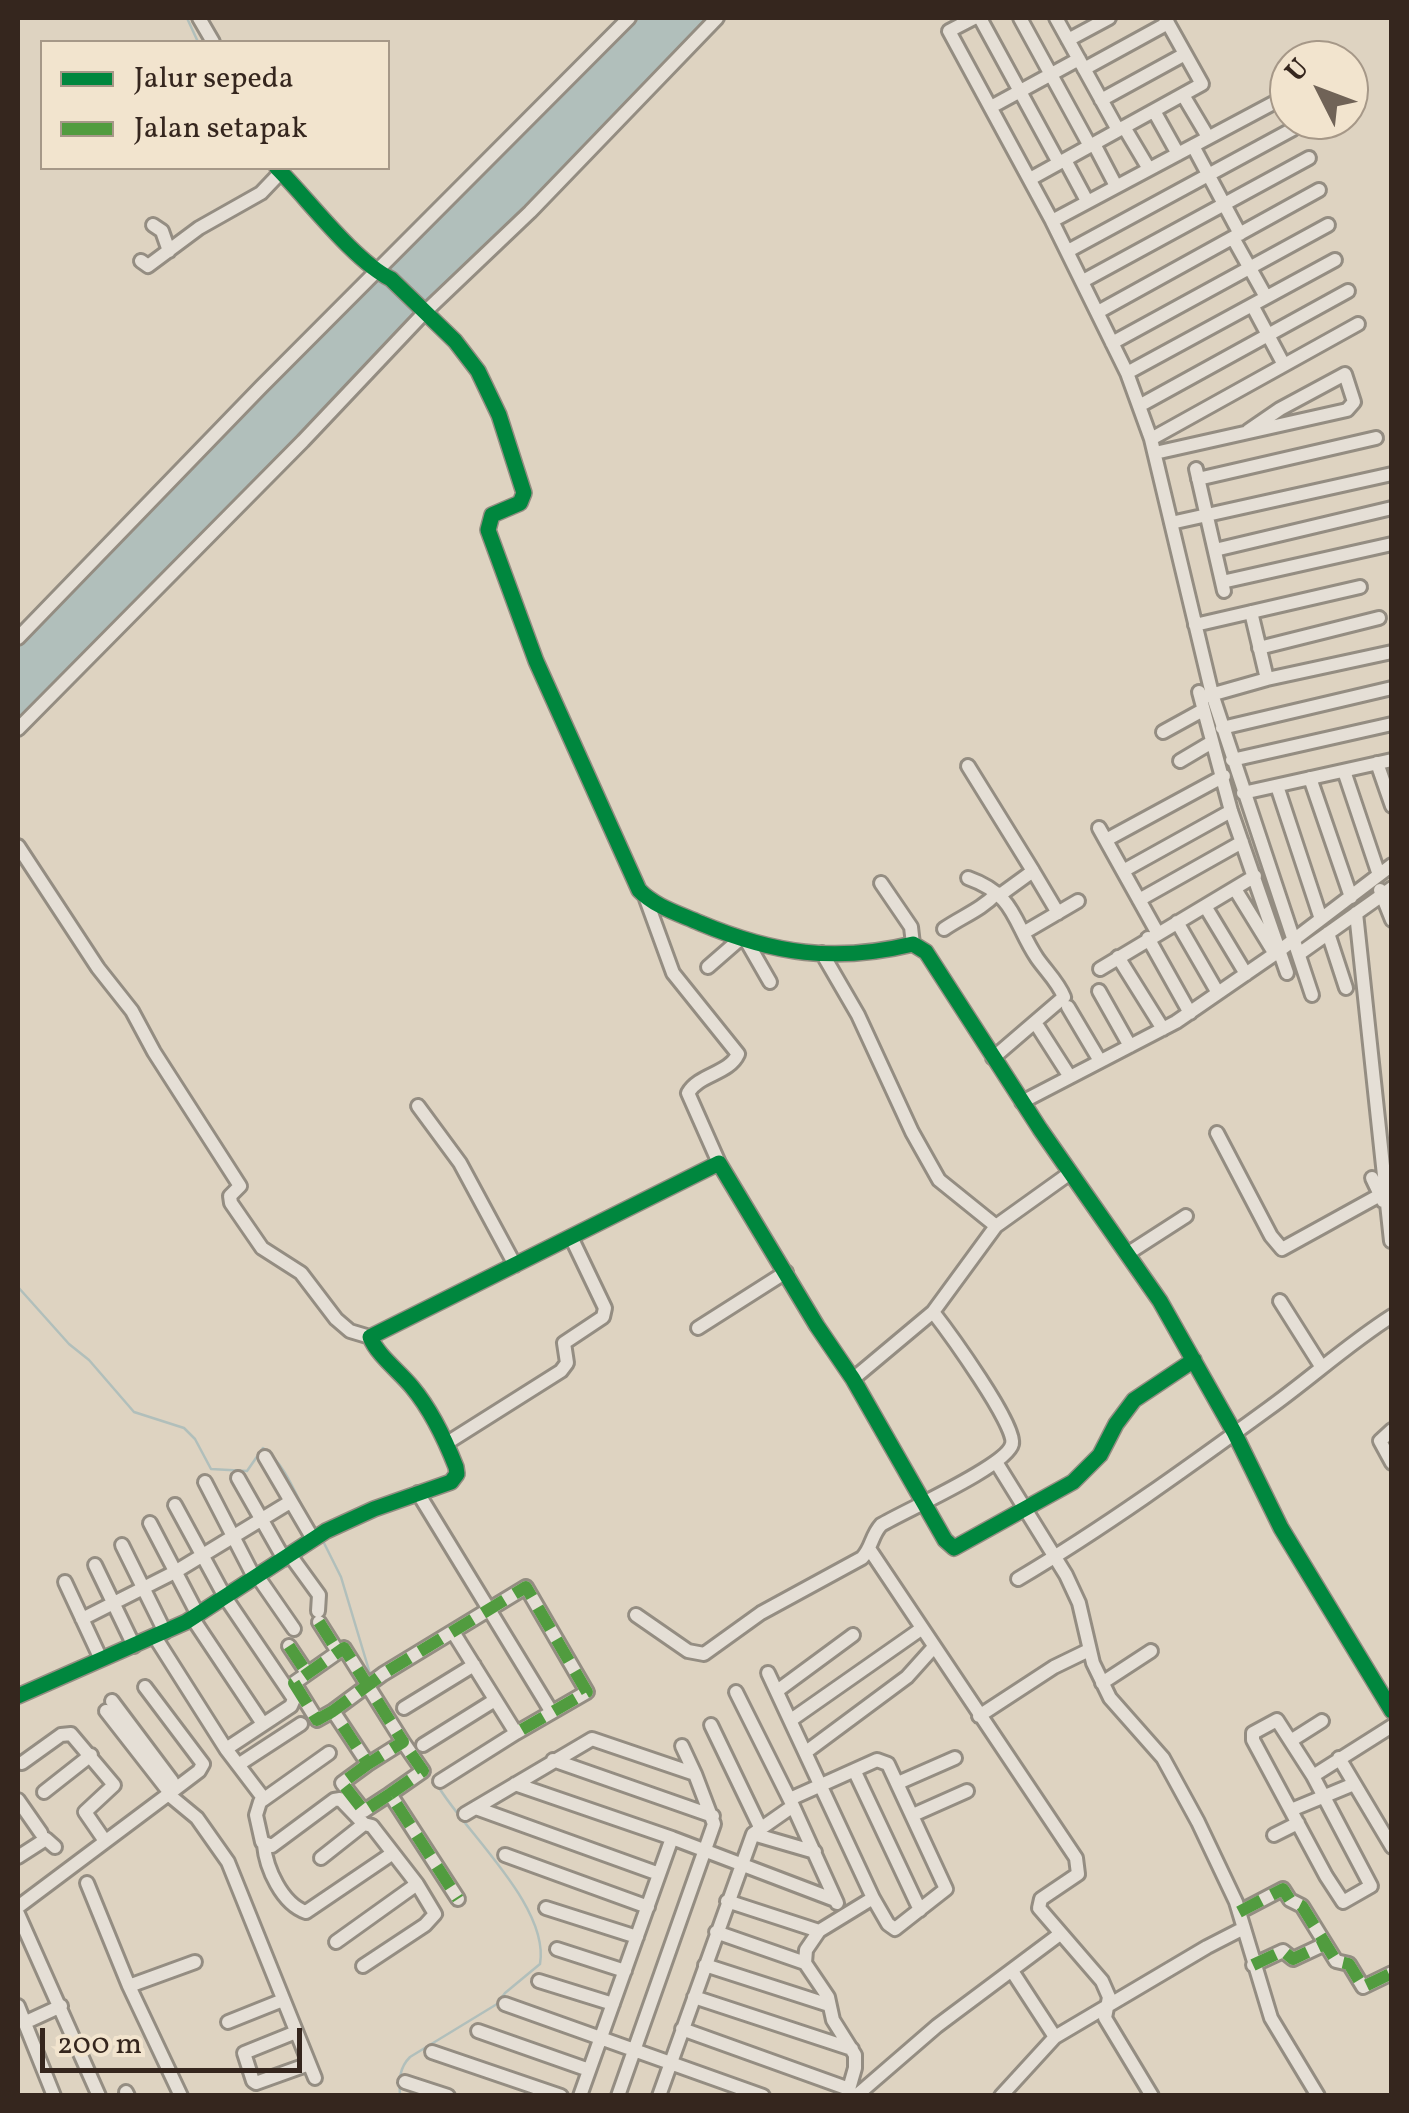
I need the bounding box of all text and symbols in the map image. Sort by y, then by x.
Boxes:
legend [40,40,390,170]
north arrow [1269,40,1369,140]
text: U [1277,51,1319,91]
text: Jalur sepeda [134,58,294,100]
text: Jalan setapak [134,108,308,150]
scale bar [45,2008,308,2070]
text: 200 m [57,2024,142,2066]

